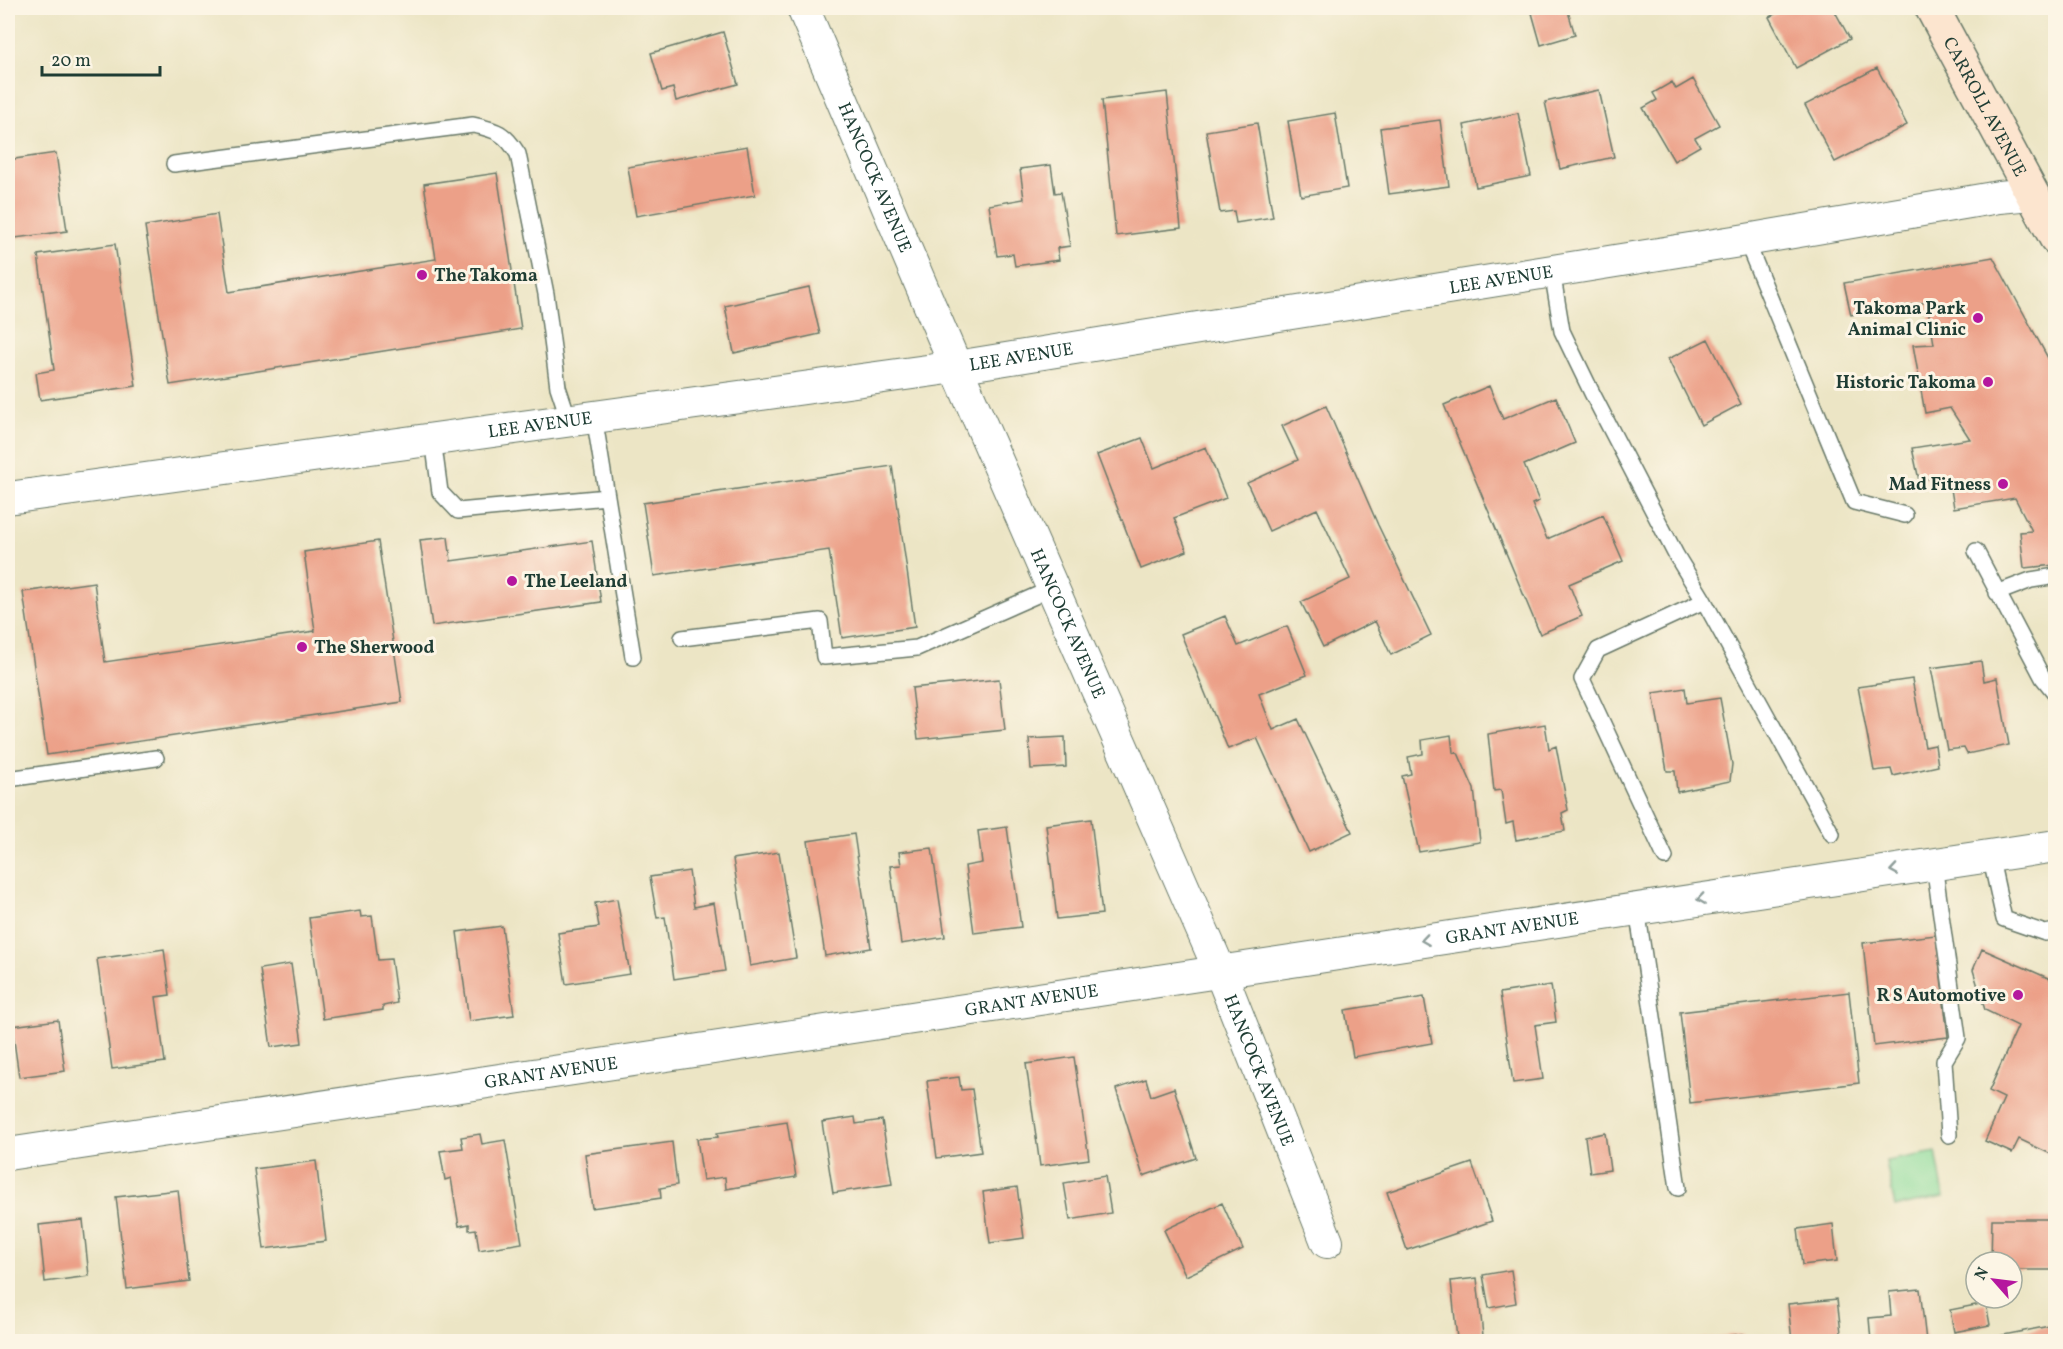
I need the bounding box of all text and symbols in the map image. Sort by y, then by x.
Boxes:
street label: CARROLL AVENUE [1936,33,2032,182]
scale bar [42,39,160,77]
text: 20 m [51,49,91,74]
street label: HANCOCK AVENUE [831,99,917,257]
street label: LEE AVENUE [1447,260,1555,302]
place label: The Takoma [434,264,538,289]
marker: The Takoma [415,268,429,282]
place label: Takoma Park Animal Clinic [1848,297,1966,343]
marker: Takoma Park Animal Clinic [1971,311,1985,325]
street label: LEE AVENUE [968,337,1075,379]
place label: Historic Takoma [1836,371,1976,396]
marker: Historic Takoma [1981,375,1995,389]
street label: LEE AVENUE [486,406,594,446]
place label: Mad Fitness [1889,473,1991,498]
marker: Mad Fitness [1996,477,2010,491]
street label: HANCOCK AVENUE [1023,545,1110,703]
place label: The Leeland [524,570,627,595]
marker: The Leeland [505,574,519,588]
place label: The Sherwood [314,636,434,661]
marker: The Sherwood [295,640,309,654]
one-way arrow [1889,863,1899,876]
one-way arrow [1696,892,1706,904]
street label: GRANT AVENUE [1444,907,1581,952]
one-way arrow [1420,933,1430,946]
street label: GRANT AVENUE [963,979,1100,1024]
place label: R S Automotive [1877,984,2006,1009]
marker: R S Automotive [2011,988,2025,1002]
street label: HANCOCK AVENUE [1217,991,1299,1150]
street label: GRANT AVENUE [483,1051,620,1096]
north arrow [1964,1250,2024,1310]
text: N [1970,1263,1995,1284]

